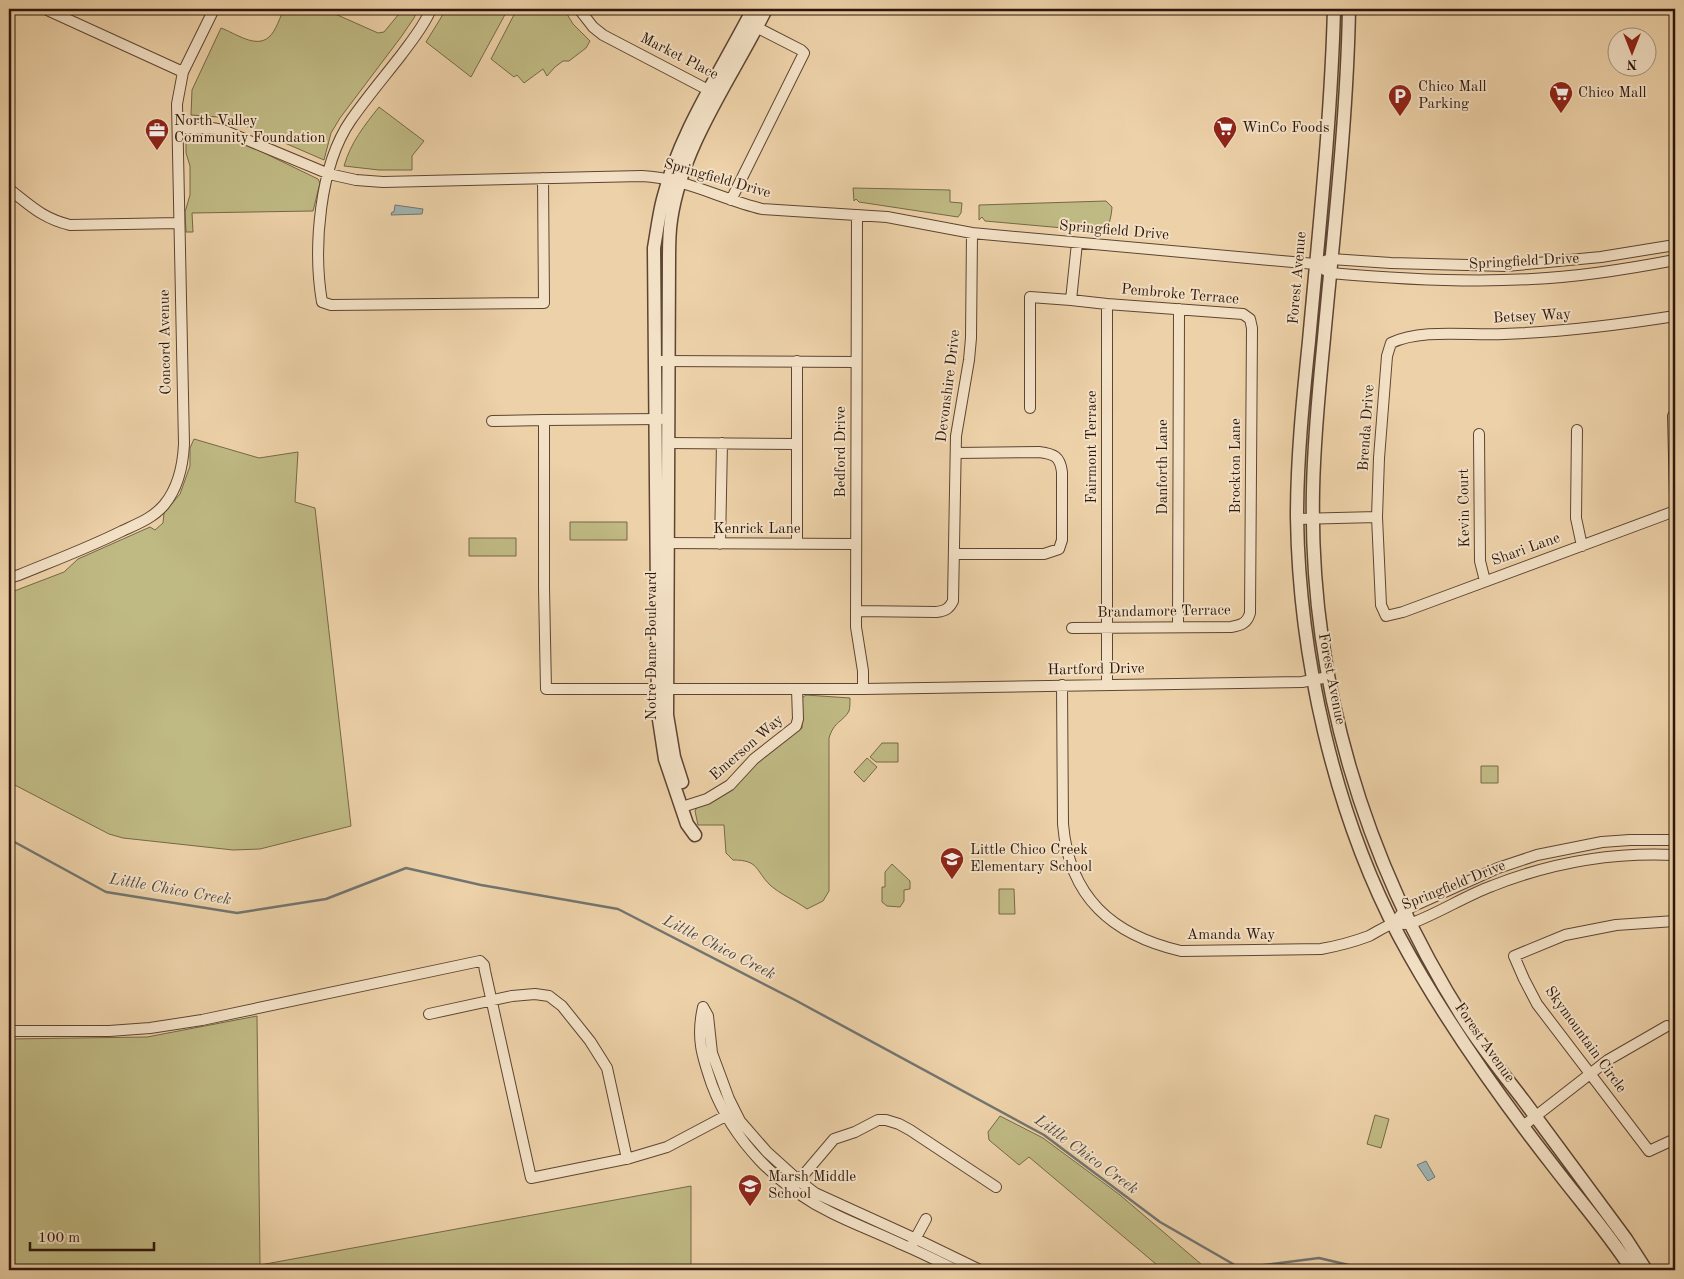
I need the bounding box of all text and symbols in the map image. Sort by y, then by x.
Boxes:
north arrow [1606,28,1656,78]
street label: Market Place [638,31,721,83]
text: N [1626,57,1637,71]
place label: Chico Mall Parking [1418,80,1487,112]
supermarket icon: Chico Mall [1548,80,1574,114]
parking icon: Chico Mall Parking [1387,83,1413,117]
place label: Chico Mall [1578,86,1647,101]
place label: North Valley Community Foundation [174,114,326,146]
supermarket icon: WinCo Foods [1212,115,1238,149]
office icon: North Valley Community Foundation [144,117,170,151]
place label: WinCo Foods [1242,121,1329,136]
street label: Springfield Drive [662,157,772,201]
street label: Springfield Drive [1058,219,1170,243]
street label: Forest Avenue [1286,231,1310,325]
street label: Springfield Drive [1468,252,1580,272]
street label: Pembroke Terrace [1120,282,1240,308]
street label: Concord Avenue [158,289,174,395]
street label: Betsey Way [1493,307,1571,327]
street label: Devonshire Drive [935,329,963,443]
street label: Brenda Drive [1356,384,1378,472]
street label: Fairmont Terrace [1085,390,1100,504]
street label: Bedford Drive [834,406,849,498]
street label: Brockton Lane [1229,418,1244,514]
street label: Danforth Lane [1156,419,1171,515]
street label: Kevin Court [1457,468,1473,548]
street label: Kenrick Lane [713,522,801,537]
street label: Shari Lane [1490,531,1562,569]
street label: Notre Dame Boulevard [645,571,660,721]
street label: Brandamore Terrace [1097,603,1231,621]
street label: Forest Avenue [1315,632,1347,726]
street label: Hartford Drive [1047,662,1145,678]
street label: Emerson Way [708,712,786,784]
place label: Little Chico Creek Elementary School [970,843,1092,875]
school or university icon: Little Chico Creek Elementary School [939,846,965,880]
street label: Springfield Drive [1400,858,1508,914]
water label: Little Chico Creek [107,871,232,909]
water label: Little Chico Creek [659,912,778,983]
street label: Amanda Way [1187,928,1275,943]
street label: Skymountain Circle [1542,984,1629,1096]
street label: Forest Avenue [1451,1001,1517,1086]
water label: Little Chico Creek [1030,1112,1141,1198]
place label: Marsh Middle School [768,1170,856,1202]
school or university icon: Marsh Middle School [737,1173,763,1207]
scale bar [30,1219,154,1251]
text: 100 m [38,1231,80,1246]

